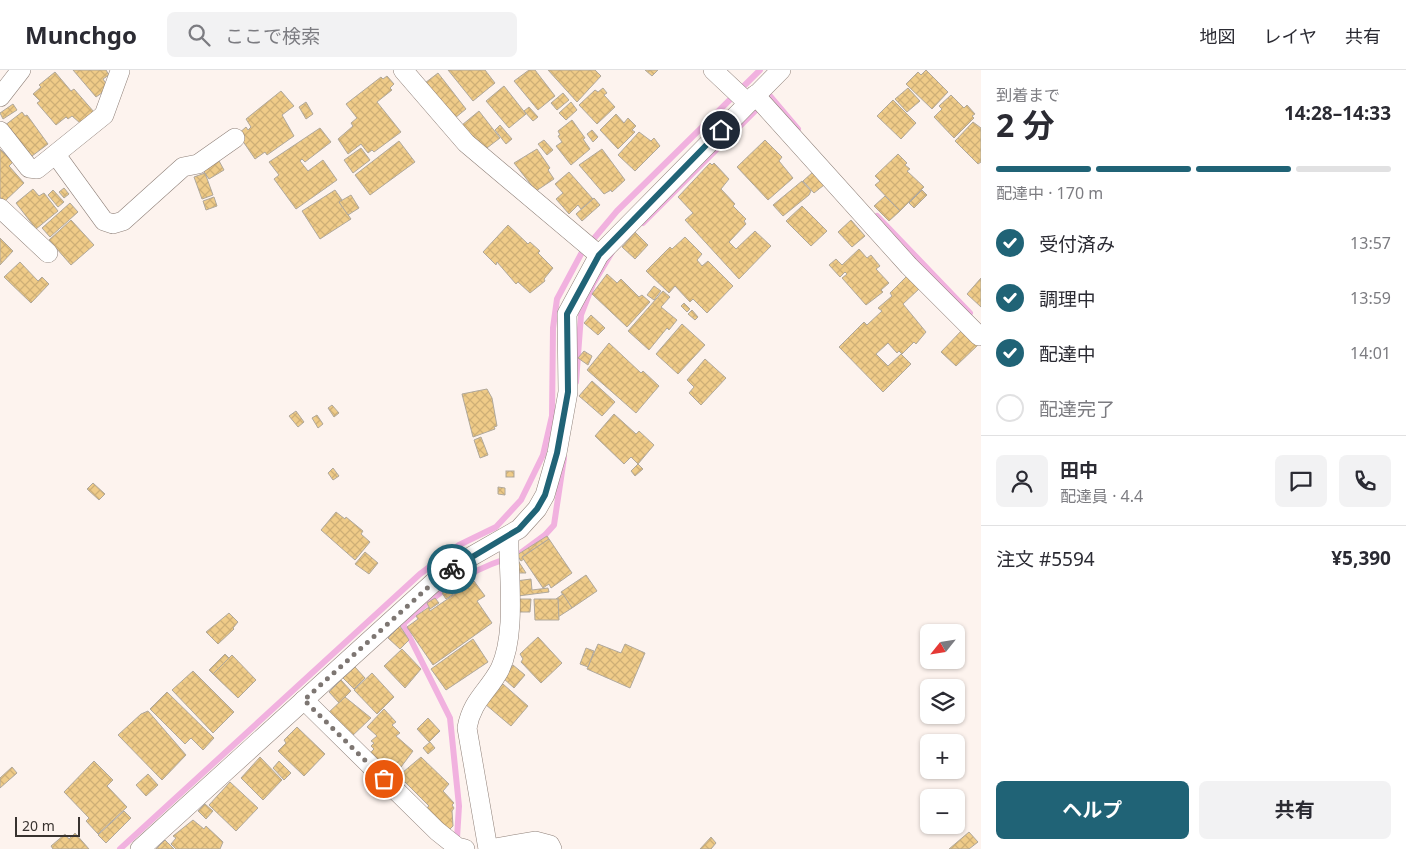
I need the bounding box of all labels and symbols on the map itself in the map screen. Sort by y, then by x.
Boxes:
pin [700,109,742,151]
courier [427,544,477,594]
north arrow [920,624,965,669]
pin [363,758,405,800]
scale bar [15,814,80,837]

